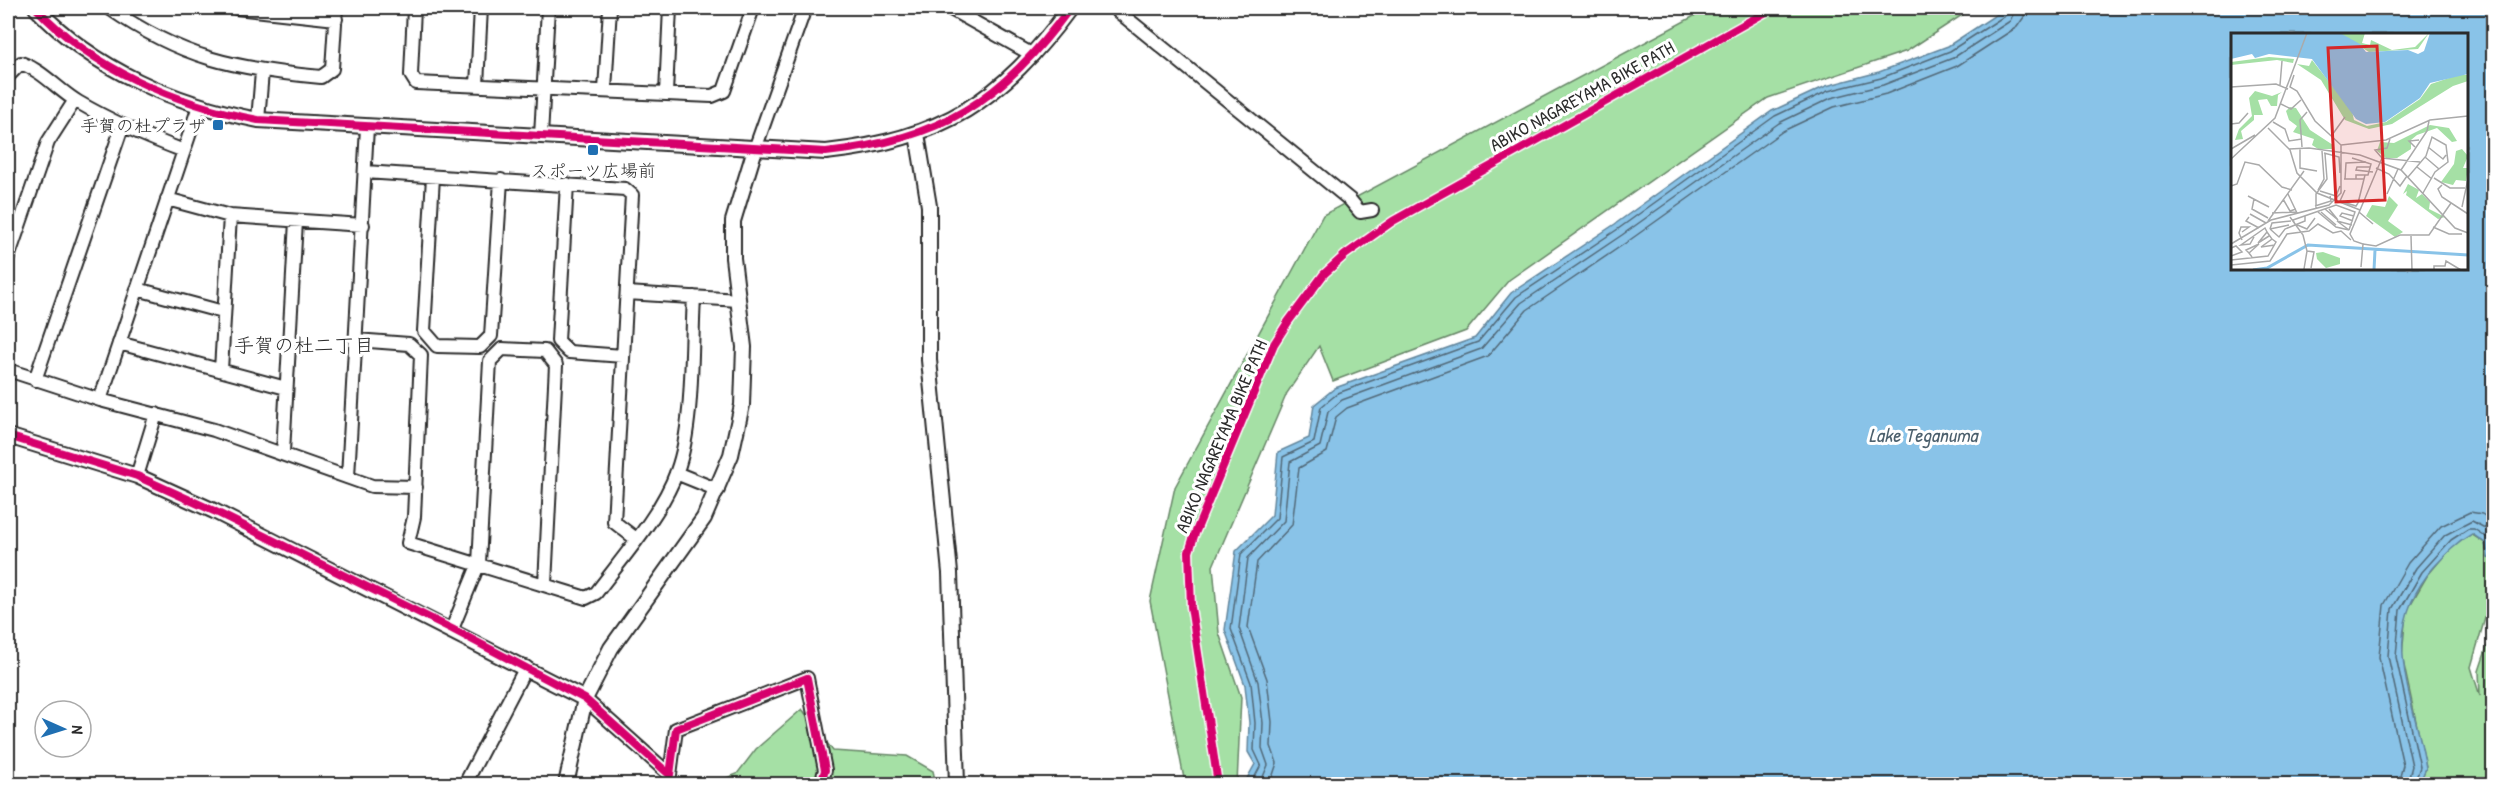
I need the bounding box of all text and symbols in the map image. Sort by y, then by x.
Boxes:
inset map [2231,33,2468,270]
street label: ABIKO NAGAREYAMA BIKE PATH [1485,35,1679,157]
place label: 手賀の杜プラザ [80,113,206,138]
marker: 手賀の杜プラザ [211,118,225,132]
marker: スポーツ広場前 [586,143,600,157]
place label: スポーツ広場前 [530,158,656,183]
district label: 手賀の杜二丁目 [234,331,374,358]
street label: ABIKO NAGAREYAMA BIKE PATH [1169,336,1273,536]
water label: Lake Teganuma [1869,421,1979,449]
north arrow [33,699,93,759]
text: N [67,725,89,735]

